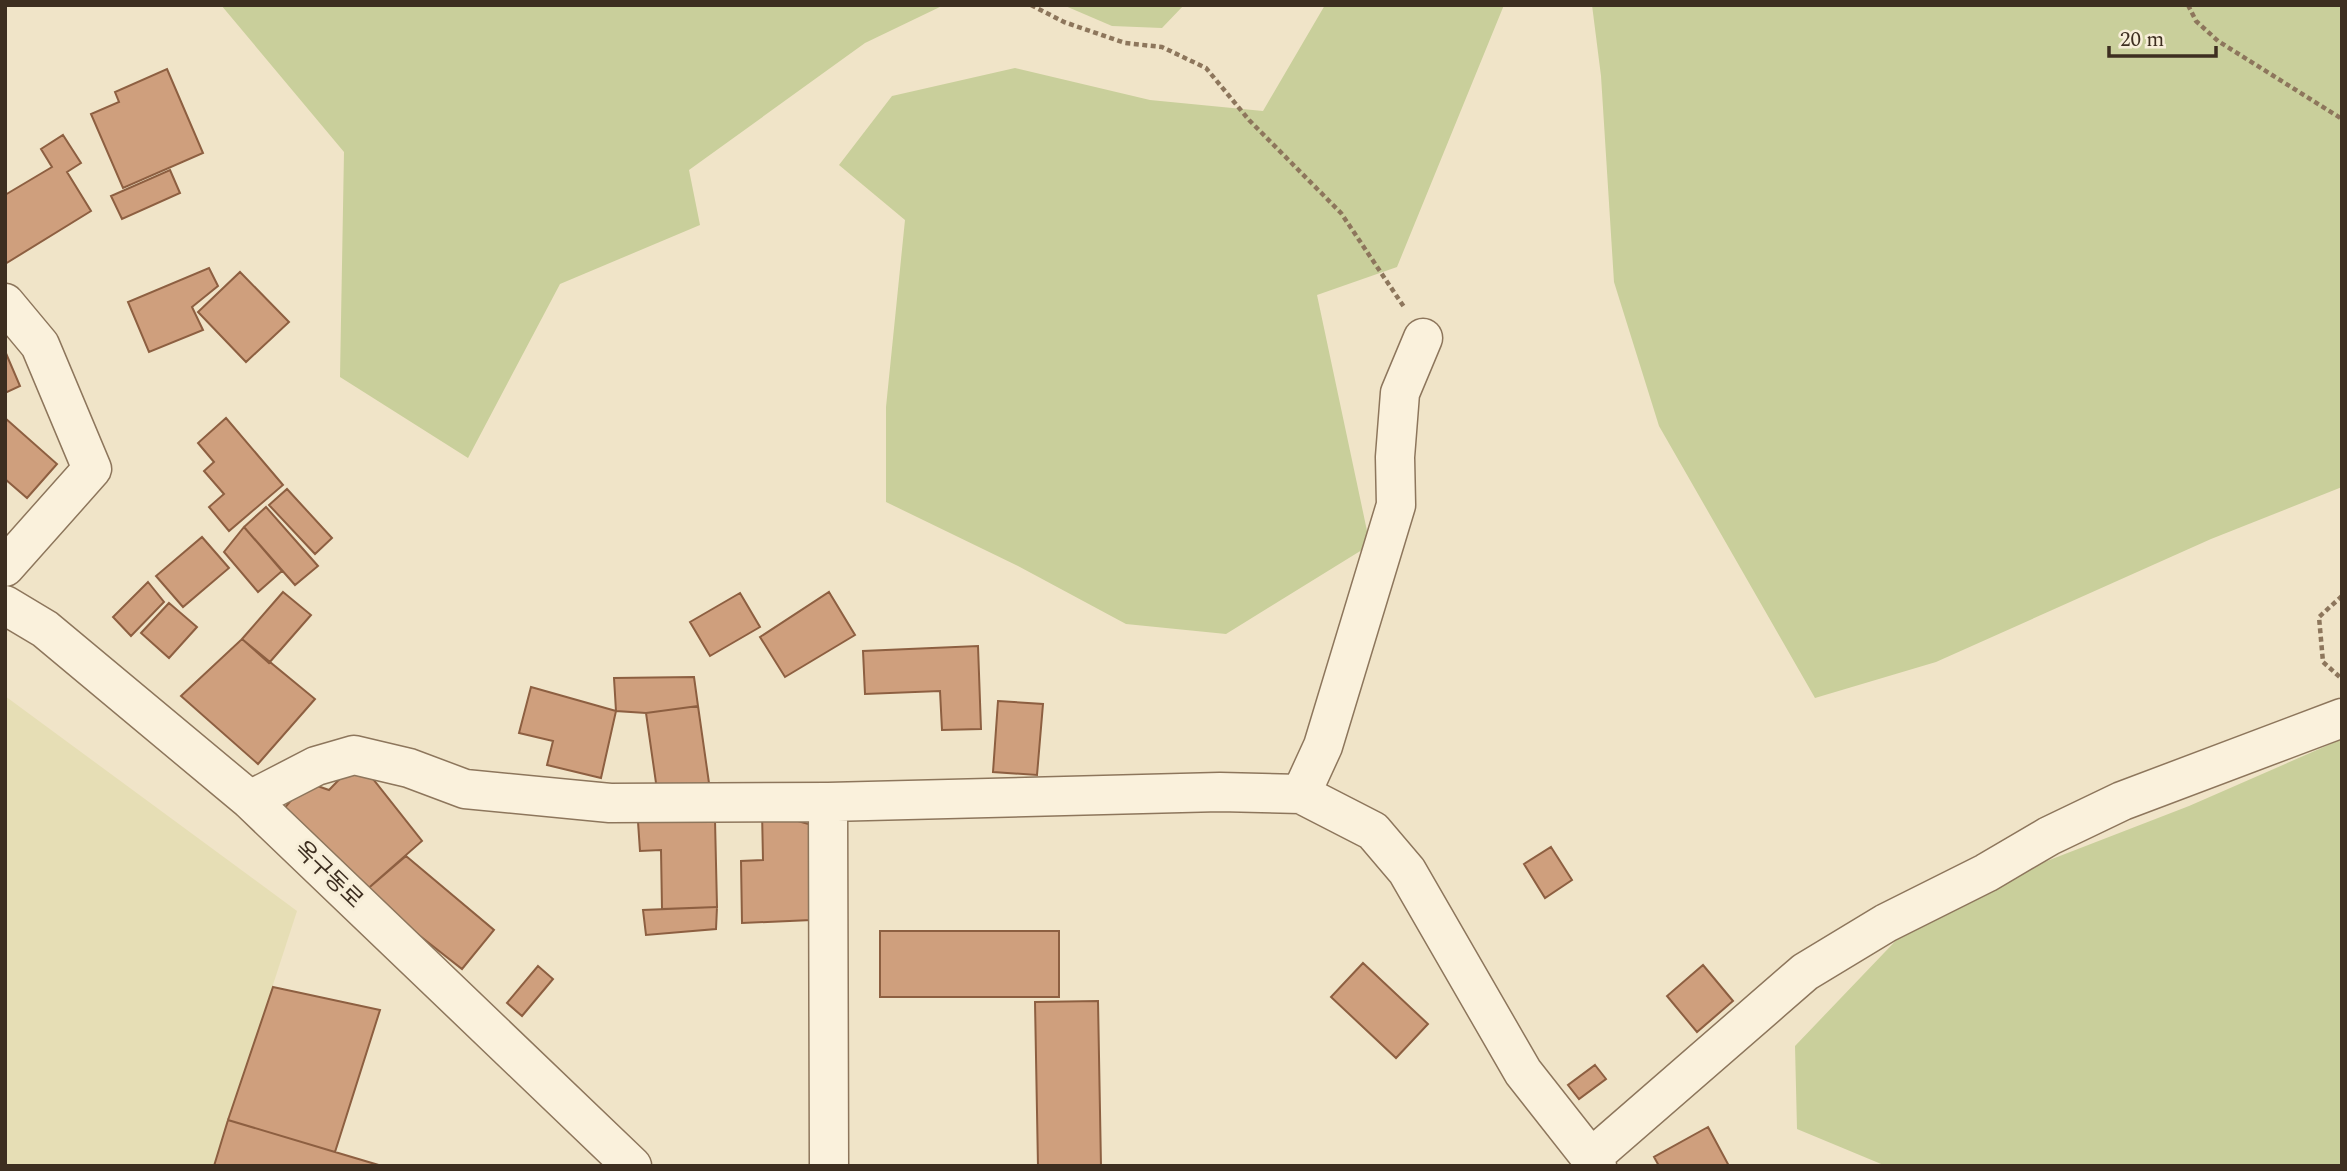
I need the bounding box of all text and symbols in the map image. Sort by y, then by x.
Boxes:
scale bar [2109,14,2216,58]
text: 20 m [2120,24,2164,56]
street label: 옥구동로 [285,833,371,917]

